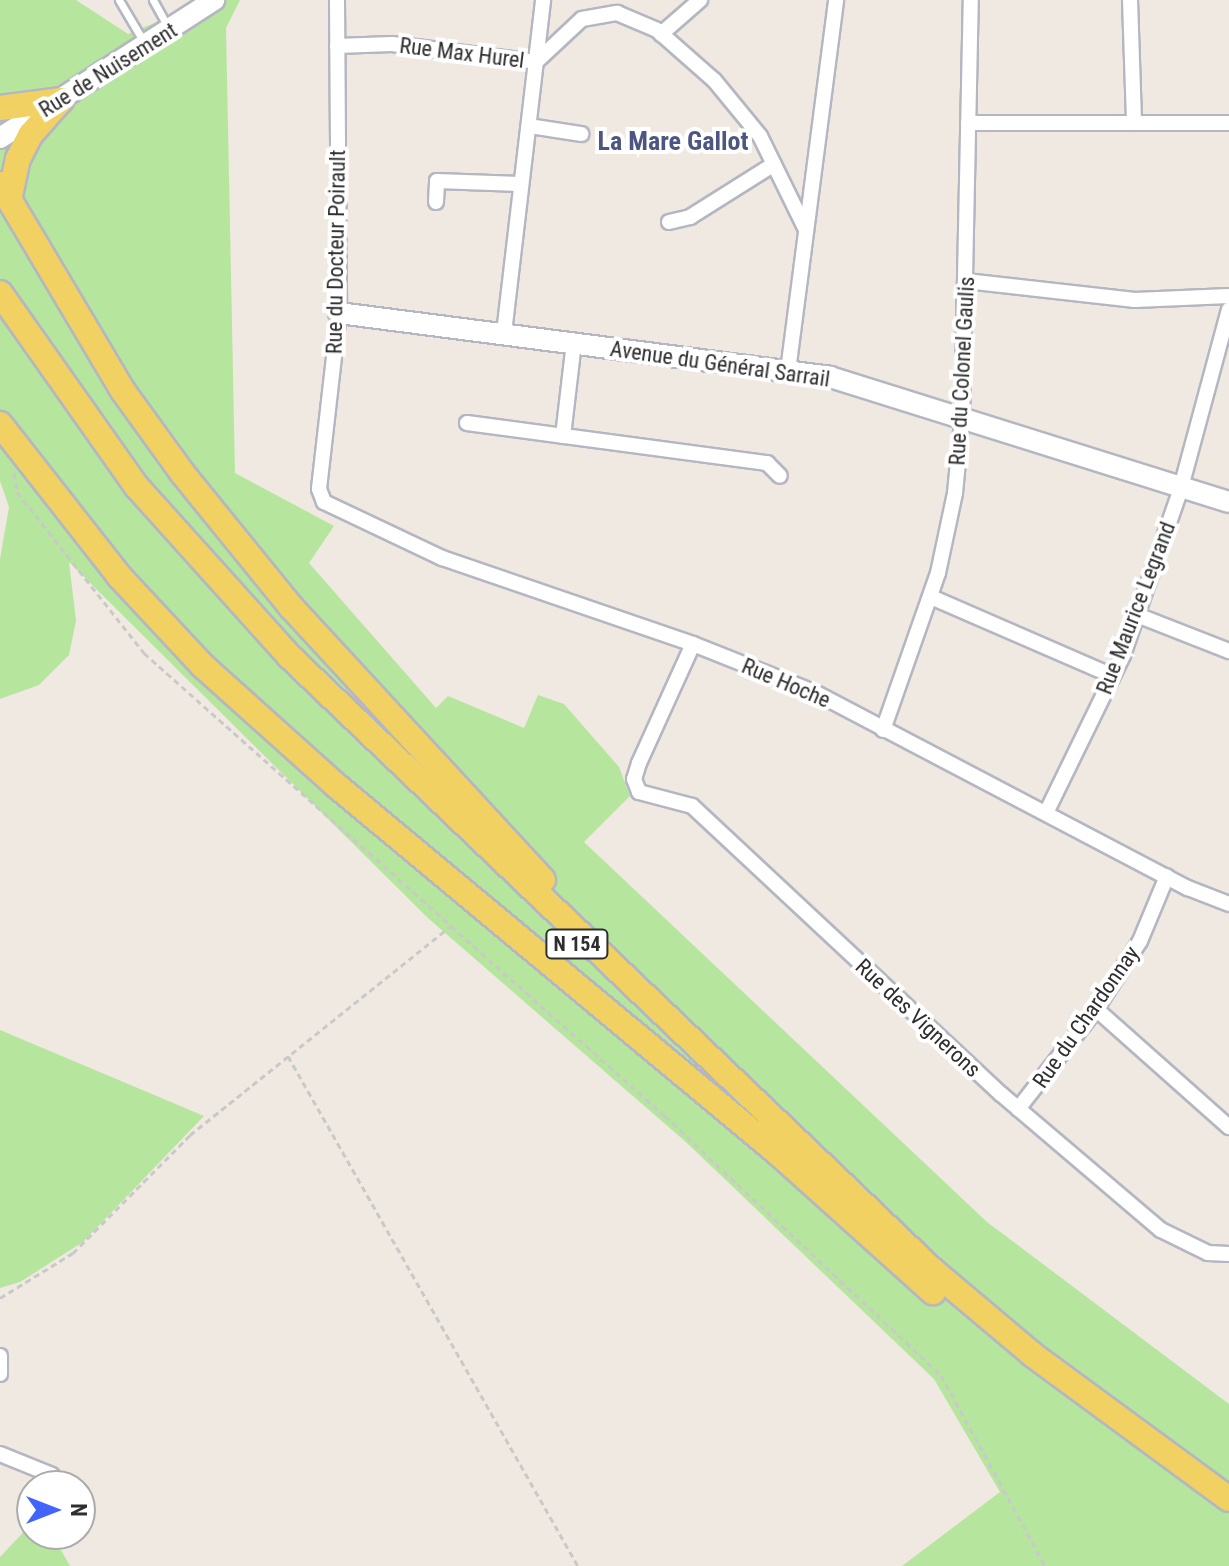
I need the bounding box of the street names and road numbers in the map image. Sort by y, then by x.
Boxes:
street label: Rue de Nuisement [34,17,182,123]
street label: Rue Max Hurel [398,32,526,74]
street label: Rue du Docteur Poirault [321,150,351,354]
street label: Rue du Colonel Gaulis [944,276,980,466]
street label: Avenue du Général Sarrail [608,335,832,393]
street label: Rue Maurice Legrand [1091,518,1181,698]
street label: Rue Hoche [738,653,834,713]
road number: N 154 [545,928,609,960]
street label: Rue du Chardonnay [1027,941,1145,1093]
street label: Rue des Vignerons [850,953,986,1083]

